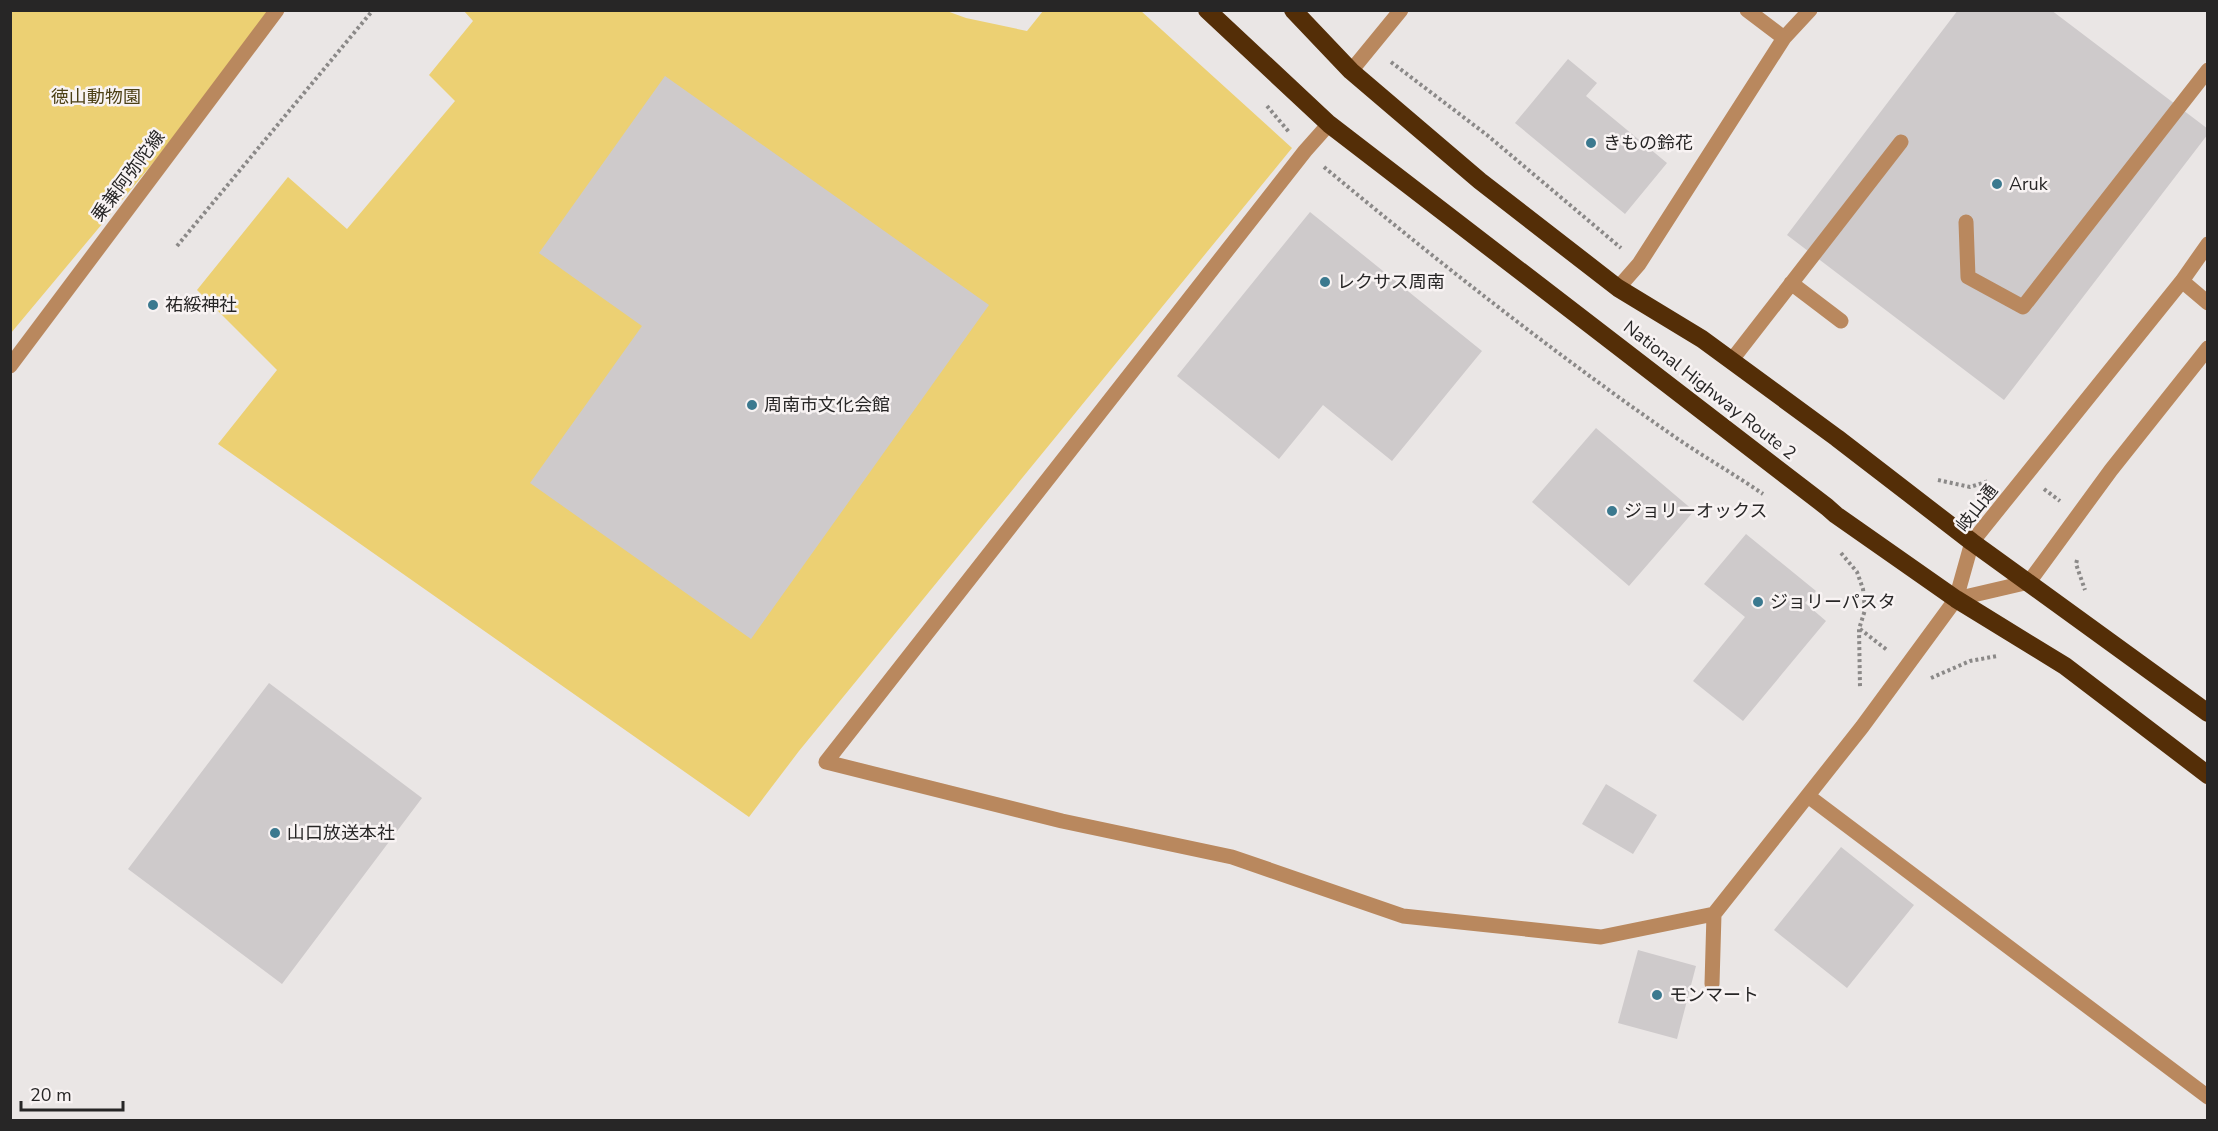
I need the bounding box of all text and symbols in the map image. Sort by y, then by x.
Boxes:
park label: 徳山動物園 [51,85,141,109]
street label: 乗兼阿弥陀線 [86,126,170,226]
place label: きもの鈴花 [1603,131,1693,155]
marker: きもの鈴花 [1584,136,1598,150]
place label: Aruk [2009,172,2049,196]
marker: Aruk [1990,177,2004,191]
place label: レクサス周南 [1337,270,1445,294]
marker: レクサス周南 [1318,275,1332,289]
place label: 祐綏神社 [165,293,237,317]
marker: 祐綏神社 [146,298,160,312]
street label: National Highway Route 2 [1619,315,1801,465]
place label: 周南市文化会館 [764,393,890,417]
marker: 周南市文化会館 [745,398,759,412]
street label: 岐山通 [1951,479,2003,537]
place label: ジョリーオックス [1624,499,1767,523]
marker: ジョリーオックス [1605,504,1619,518]
place label: ジョリーパスタ [1770,590,1896,614]
marker: ジョリーパスタ [1751,595,1765,609]
place label: 山口放送本社 [287,821,395,845]
marker: 山口放送本社 [268,826,282,840]
place label: モンマート [1669,983,1759,1007]
marker: モンマート [1650,988,1664,1002]
scale bar [21,1074,123,1112]
text: 20 m [30,1083,72,1107]

